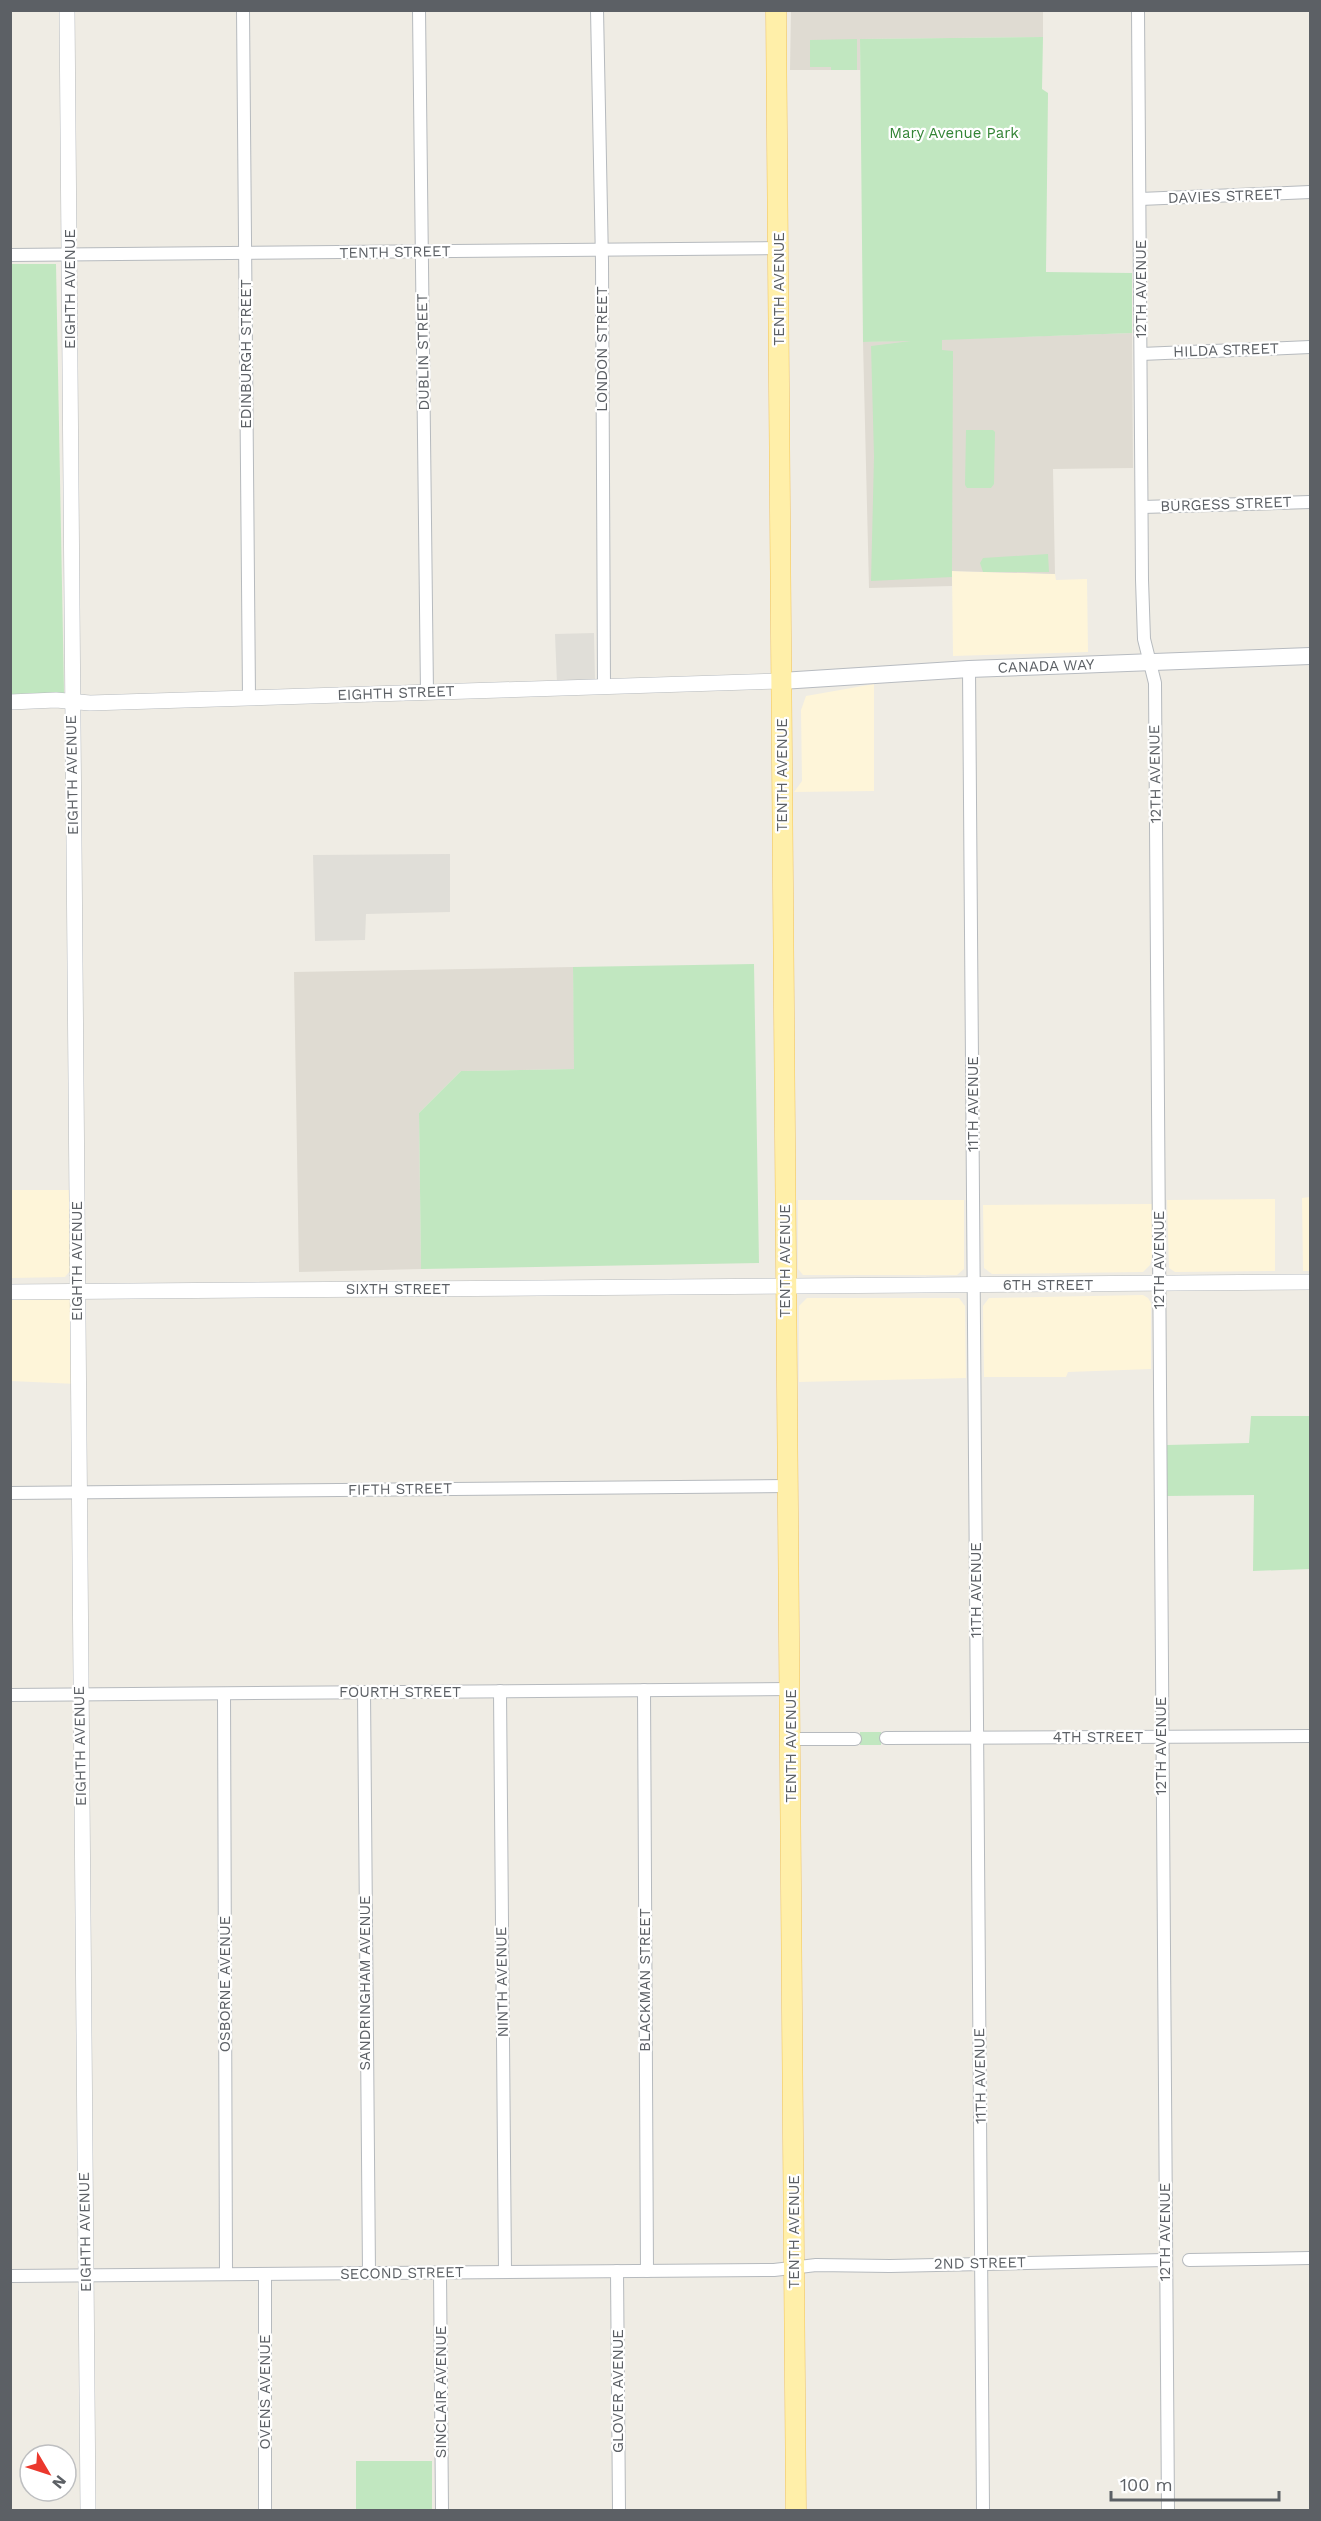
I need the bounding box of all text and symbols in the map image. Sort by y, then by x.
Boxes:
park label: Mary Avenue Park [889,124,1019,142]
street label: DAVIES STREET [1168,185,1282,207]
street label: EIGHTH AVENUE [61,229,79,349]
street label: TENTH AVENUE [770,232,788,346]
street label: 12TH AVENUE [1132,240,1150,338]
street label: TENTH STREET [339,242,451,262]
street label: EDINBURGH STREET [237,279,255,429]
street label: LONDON STREET [593,286,611,412]
street label: DUBLIN STREET [413,293,433,411]
street label: HILDA STREET [1173,339,1279,361]
street label: BURGESS STREET [1160,493,1292,515]
street label: CANADA WAY [997,655,1095,677]
street label: EIGHTH STREET [337,682,455,704]
street label: EIGHTH AVENUE [62,715,82,835]
street label: TENTH AVENUE [773,718,791,832]
street label: 12TH AVENUE [1145,725,1165,823]
street label: 11TH AVENUE [964,1056,982,1152]
street label: EIGHTH AVENUE [68,1201,86,1321]
street label: TENTH AVENUE [776,1204,794,1318]
street label: 12TH AVENUE [1150,1211,1168,1309]
street label: 6TH STREET [1003,1276,1093,1294]
street label: SIXTH STREET [346,1280,450,1298]
street label: FIFTH STREET [348,1479,452,1499]
street label: 11TH AVENUE [967,1542,985,1638]
street label: FOURTH STREET [339,1683,461,1701]
street label: EIGHTH AVENUE [70,1686,90,1806]
street label: TENTH AVENUE [782,1689,800,1803]
street label: 12TH AVENUE [1152,1697,1170,1795]
street label: 4TH STREET [1053,1728,1143,1746]
street label: SANDRINGHAM AVENUE [356,1895,374,2071]
street label: BLACKMAN STREET [636,1908,654,2052]
street label: OSBORNE AVENUE [216,1916,234,2052]
street label: NINTH AVENUE [492,1927,512,2037]
street label: 11TH AVENUE [970,2028,990,2124]
street label: EIGHTH AVENUE [75,2172,95,2292]
street label: TENTH AVENUE [785,2175,803,2289]
street label: 12TH AVENUE [1156,2183,1174,2281]
street label: 2ND STREET [934,2253,1026,2273]
street label: SECOND STREET [340,2263,464,2283]
street label: SINCLAIR AVENUE [432,2326,450,2458]
street label: GLOVER AVENUE [609,2329,627,2453]
street label: OVENS AVENUE [256,2335,274,2449]
north arrow [18,2443,78,2503]
scale bar [1111,2464,1279,2502]
text: N [48,2472,70,2493]
text: 100 m [1120,2474,1173,2495]

